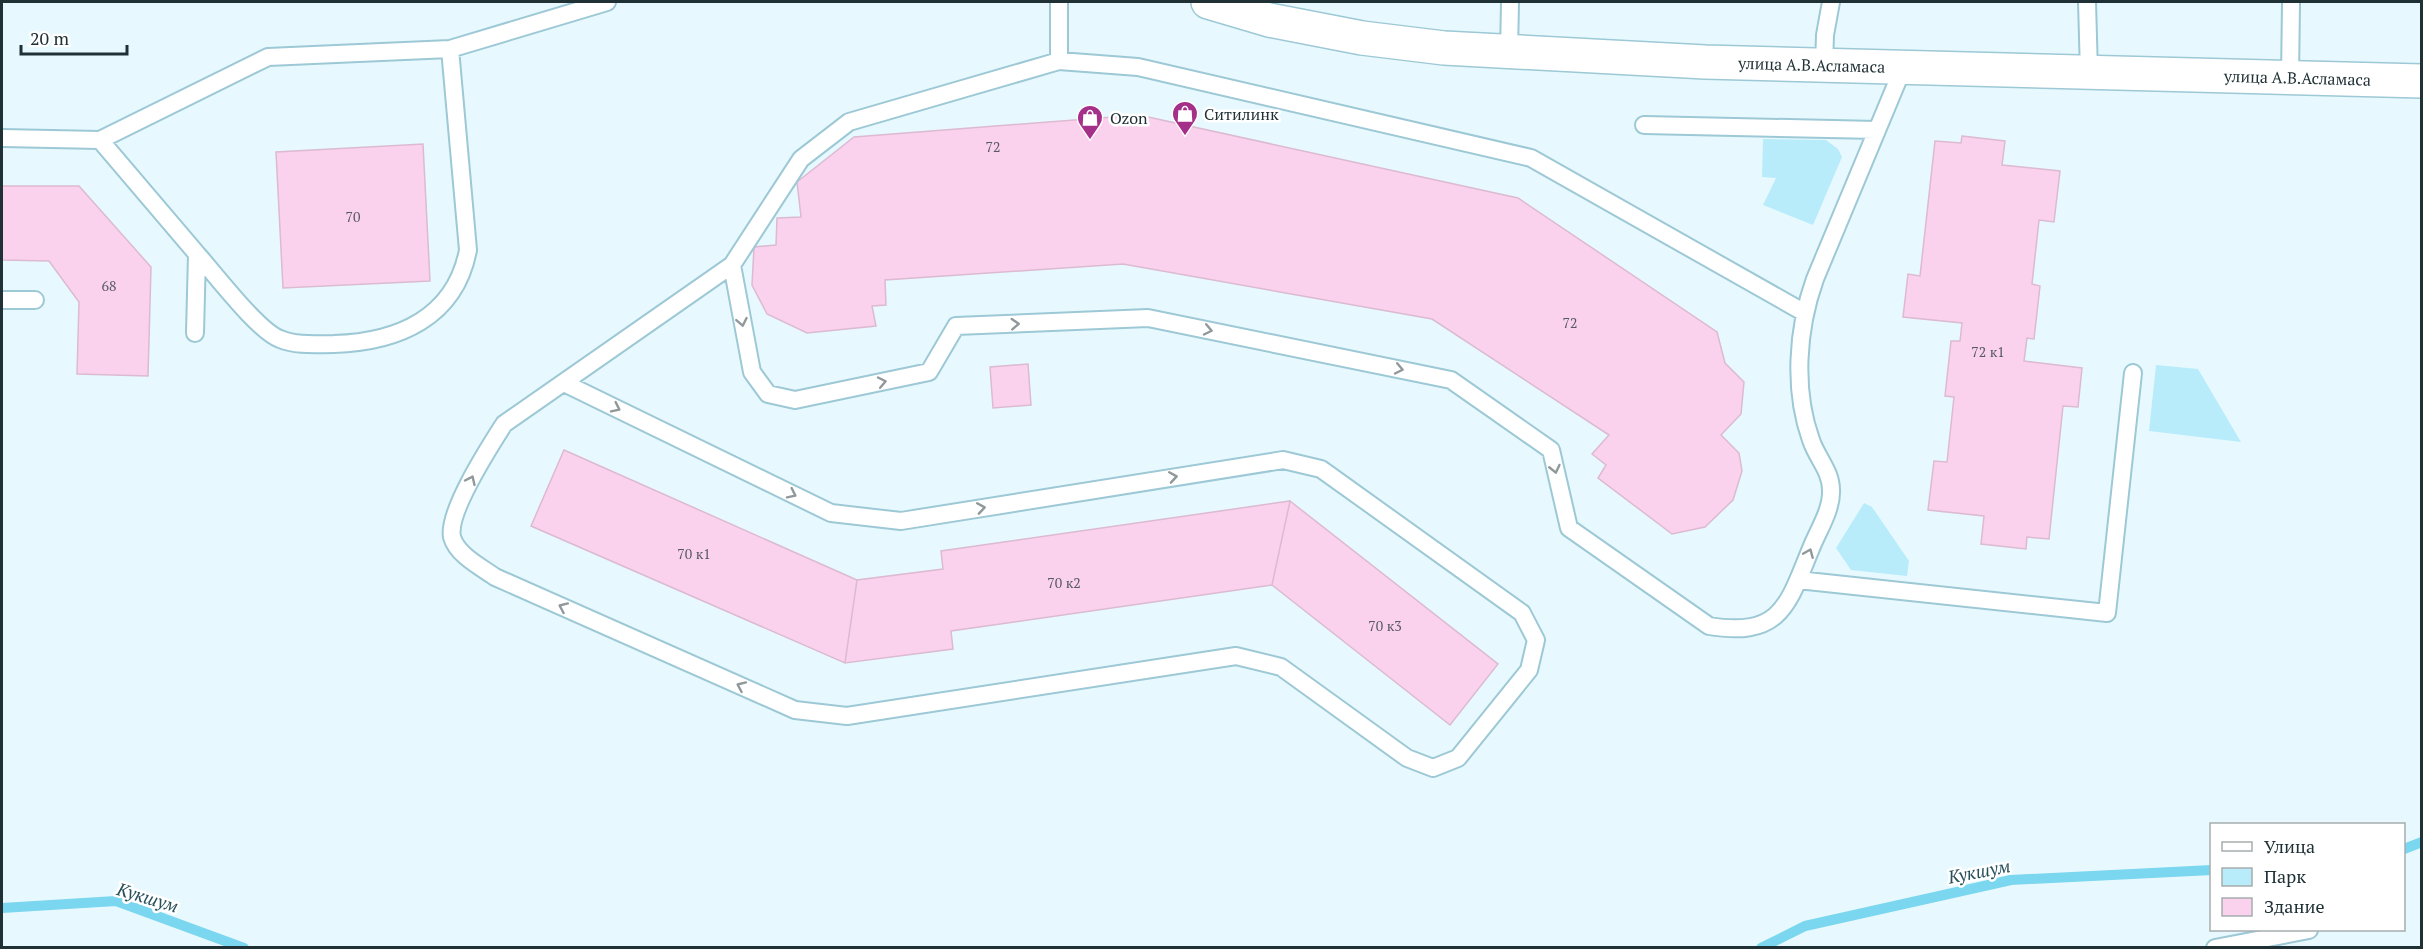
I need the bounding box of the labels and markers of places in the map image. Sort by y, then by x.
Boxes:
shop icon: Ситилинк [1170,99,1200,137]
shop icon: Ozon [1075,103,1105,141]
place label: Ситилинк [1204,103,1279,125]
place label: Ozon [1110,107,1148,129]

